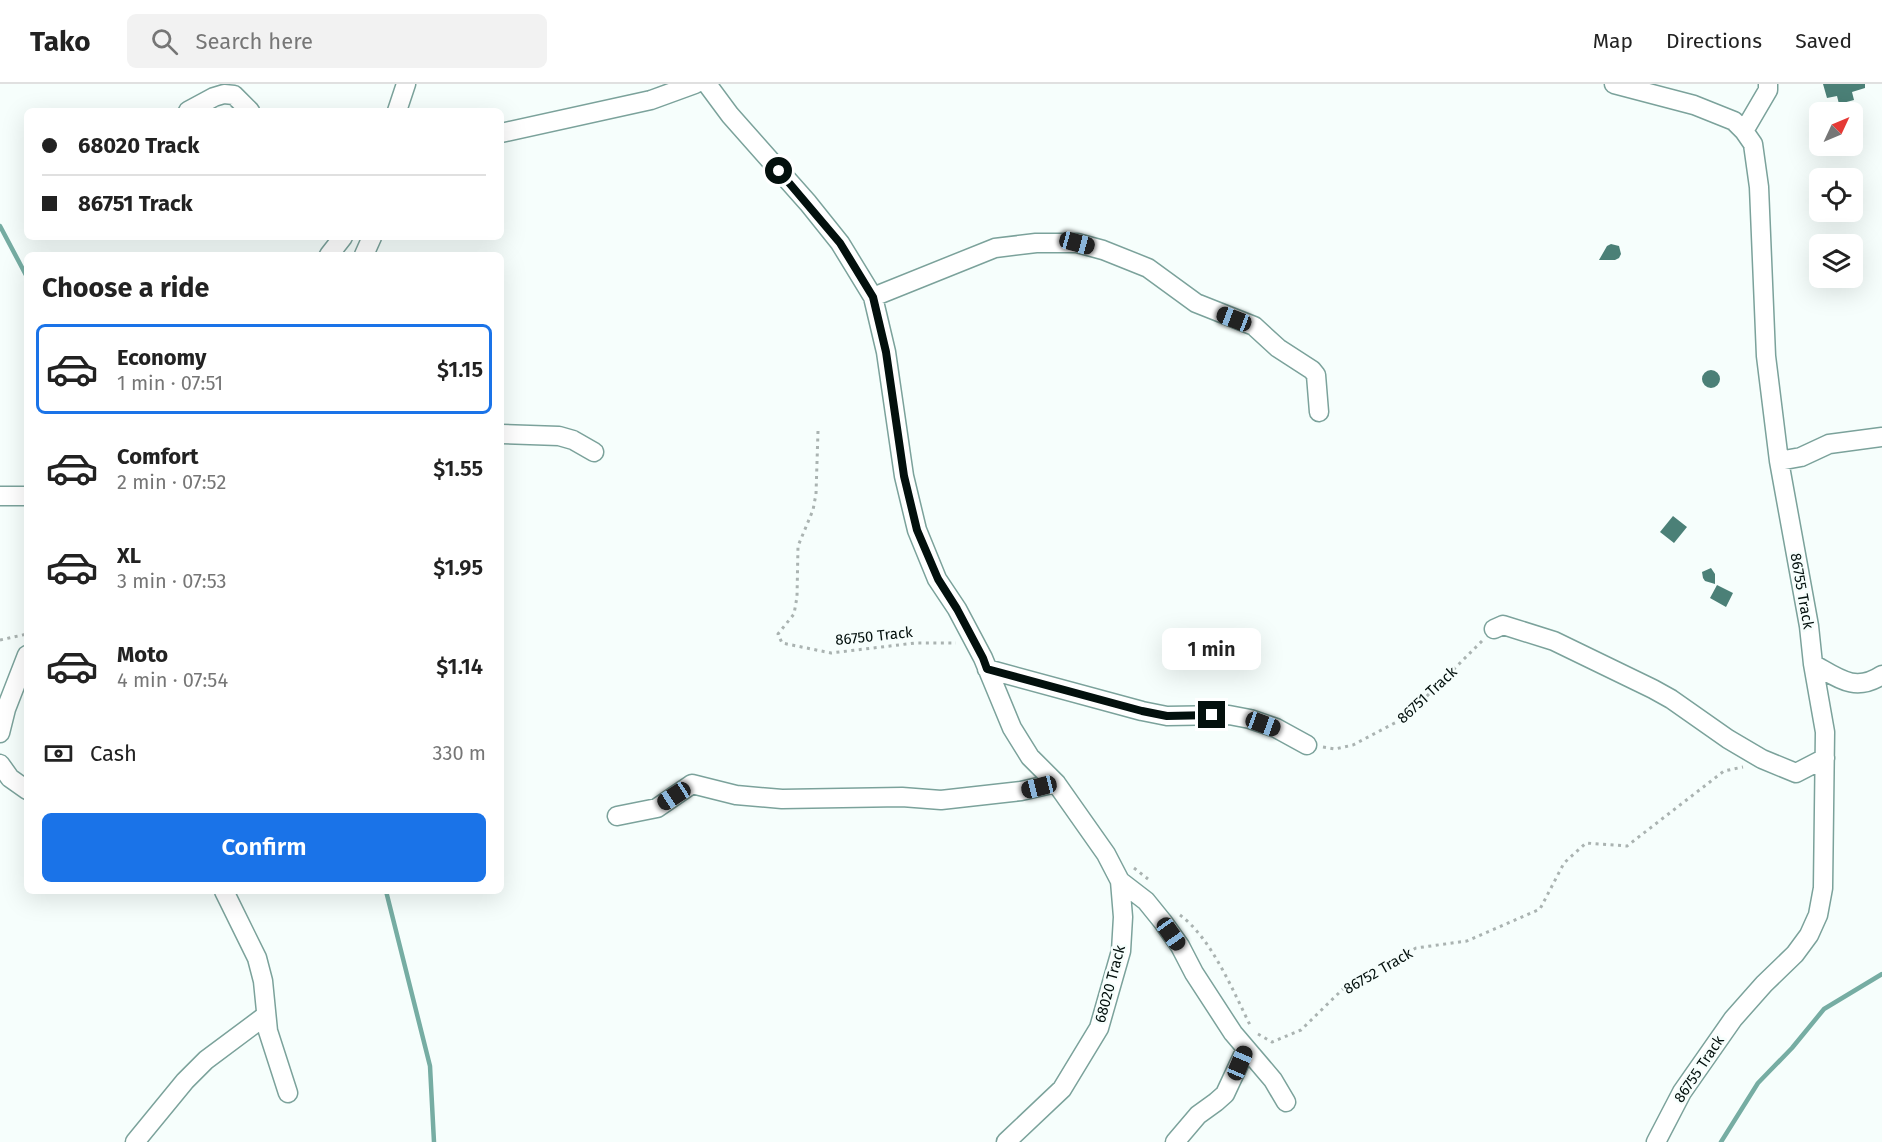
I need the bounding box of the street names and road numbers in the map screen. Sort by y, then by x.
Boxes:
street label: 86755 Track [1786,552,1818,631]
street label: 86750 Track [834,623,914,649]
street label: 86751 Track [1393,663,1461,727]
street label: 68020 Track [1091,943,1129,1025]
street label: 86752 Track [1340,944,1416,998]
street label: 86755 Track [1670,1032,1728,1106]

